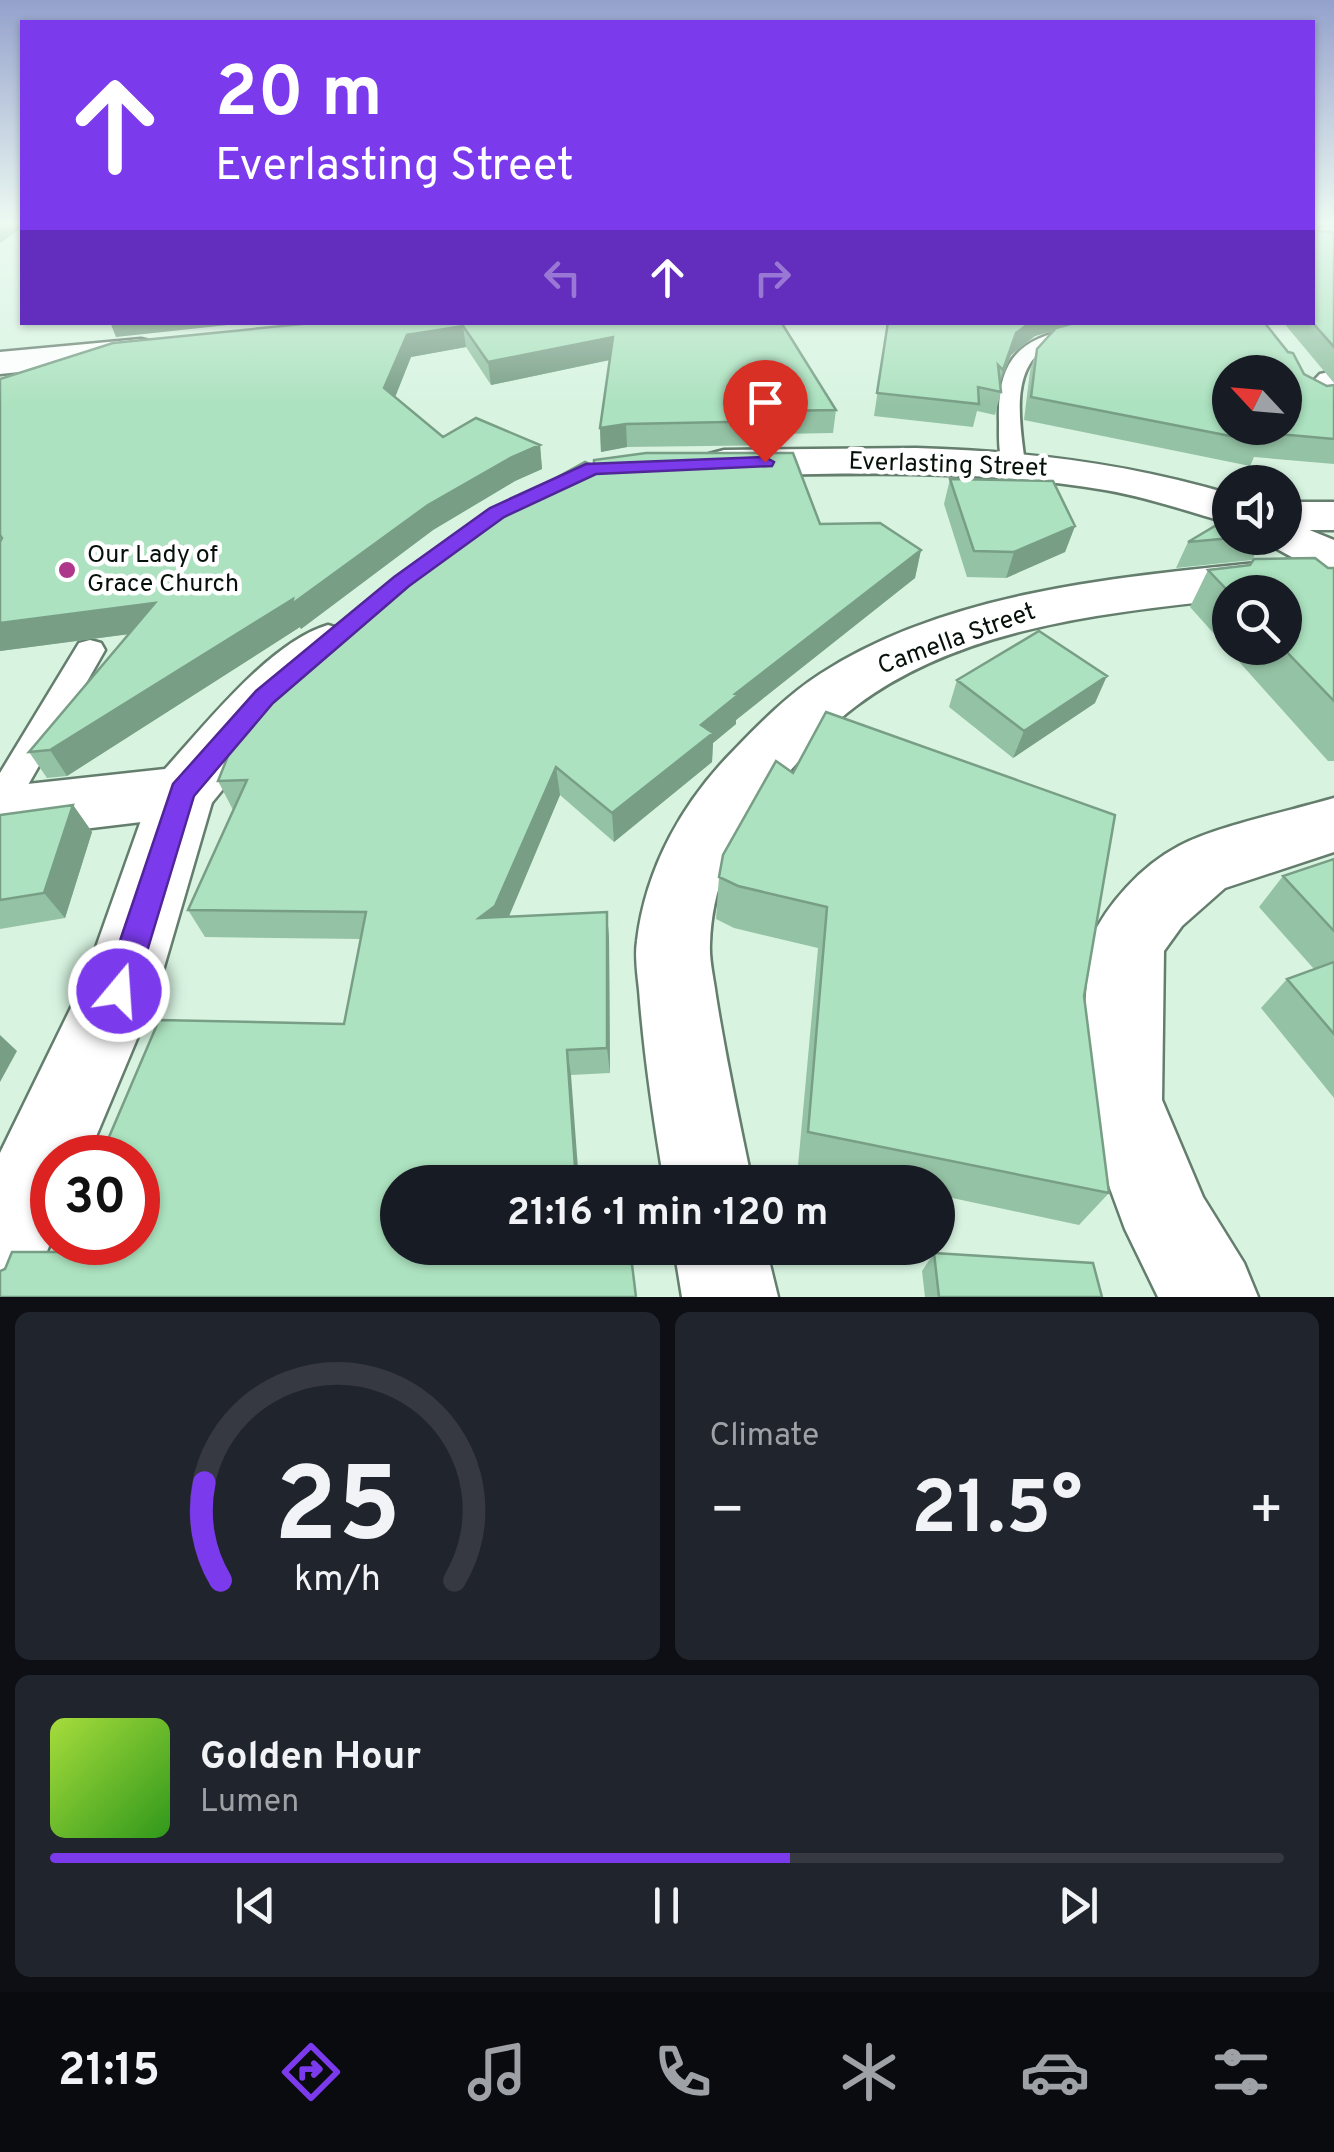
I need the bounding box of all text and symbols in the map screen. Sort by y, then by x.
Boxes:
text: 20 m [215,52,383,141]
icon: ahead [50,60,180,190]
text: Everlasting Street [215,139,574,196]
icon: left [535,250,590,305]
icon: ahead [640,250,695,305]
icon: right [745,250,800,305]
north arrow [1212,355,1302,445]
map controls [1212,355,1302,665]
pin [723,360,808,463]
icon: arrive [738,375,793,430]
street label: Everlasting Street [848,447,1048,485]
button: sound [1212,465,1302,555]
place label: Our Lady of Grace Church [87,540,239,601]
marker: Our Lady of Grace Church [56,559,78,581]
button: search [1212,575,1302,665]
street label: Camella Street [874,597,1040,683]
position arrow [67,939,171,1043]
speed limit sign: 30 [30,1135,160,1265]
text: 21:16 · 1 min · 120 m [507,1190,828,1239]
text: Climate [710,1417,819,1457]
text: 25 [274,1446,401,1578]
text: 21.5° [911,1465,1082,1560]
text: − [710,1478,745,1548]
text: + [1249,1478,1284,1548]
text: km/h [294,1558,381,1604]
text: Golden Hour [200,1734,421,1783]
text: Lumen [200,1783,299,1823]
icon: previous [228,1878,283,1933]
icon: pause [639,1878,694,1933]
icon: next [1051,1878,1106,1933]
icon: directions [276,2037,346,2107]
icon: music [462,2037,532,2107]
icon: phone [648,2037,718,2107]
icon: climate [834,2037,904,2107]
icon: car [1020,2037,1090,2107]
icon: filters [1206,2037,1276,2107]
text: 21:15 [58,2044,160,2101]

